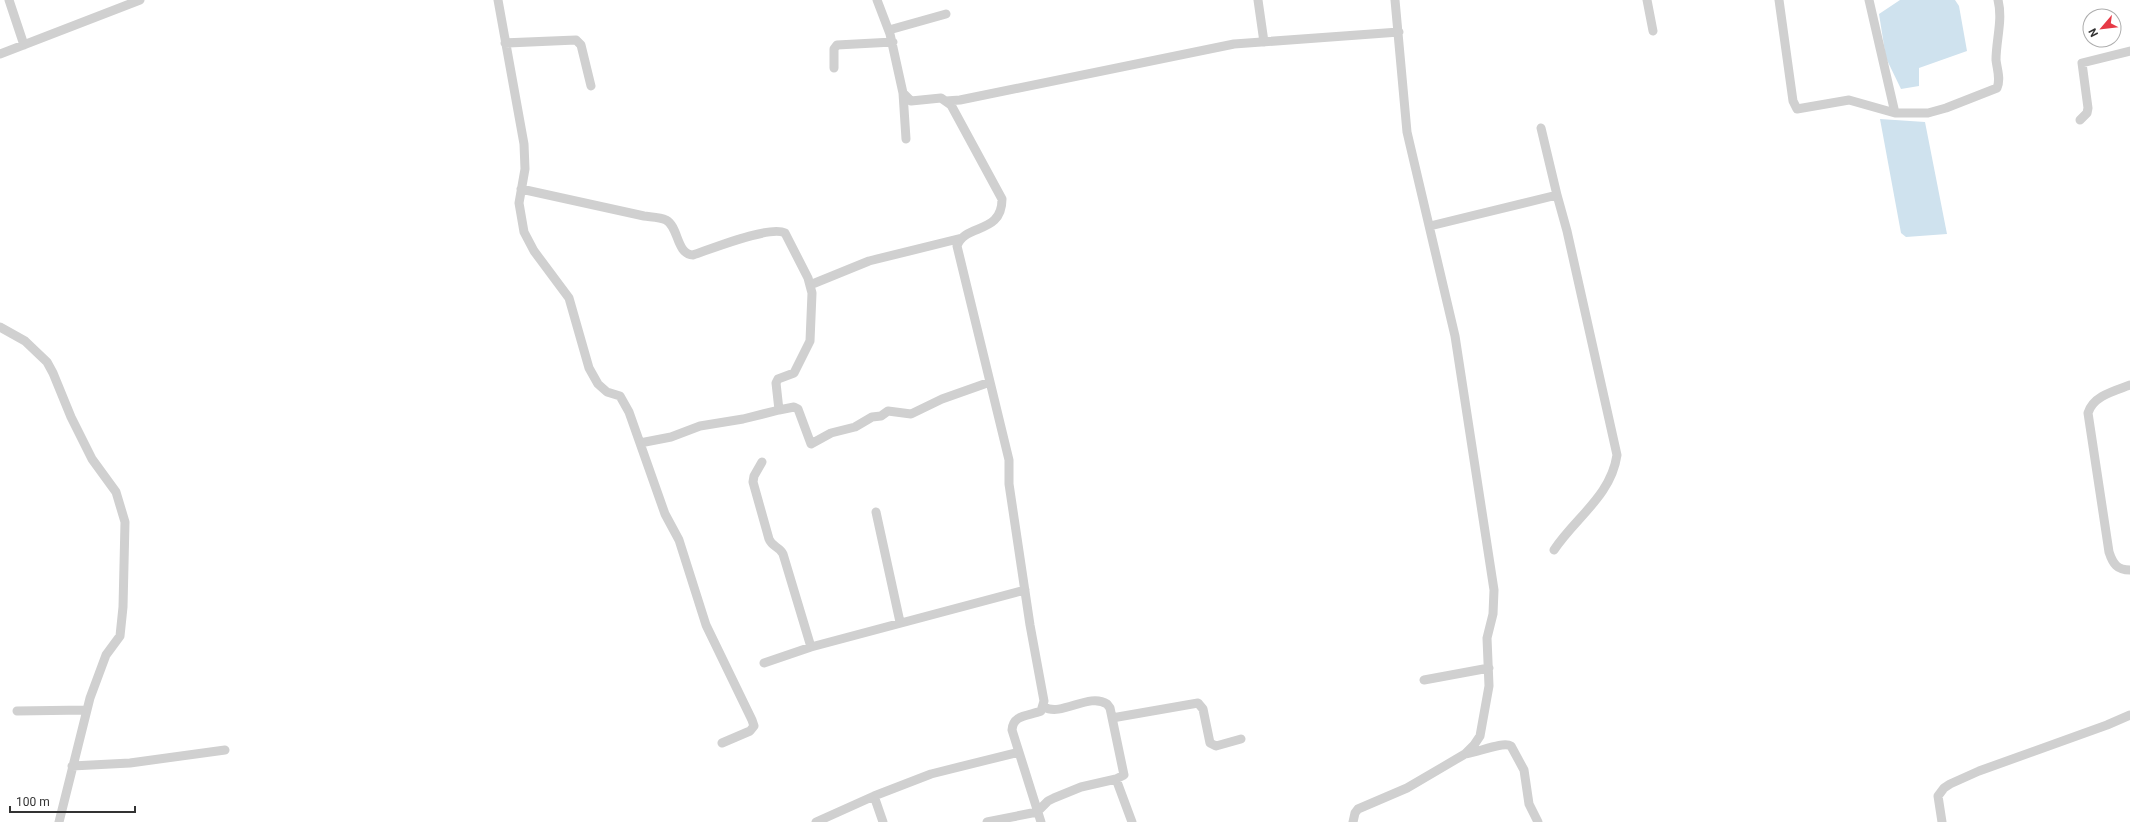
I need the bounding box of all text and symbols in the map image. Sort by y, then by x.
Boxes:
north arrow [2082,8,2122,48]
text: N [2086,26,2101,39]
scale bar [10,788,135,814]
text: 100 m [16,795,50,809]

